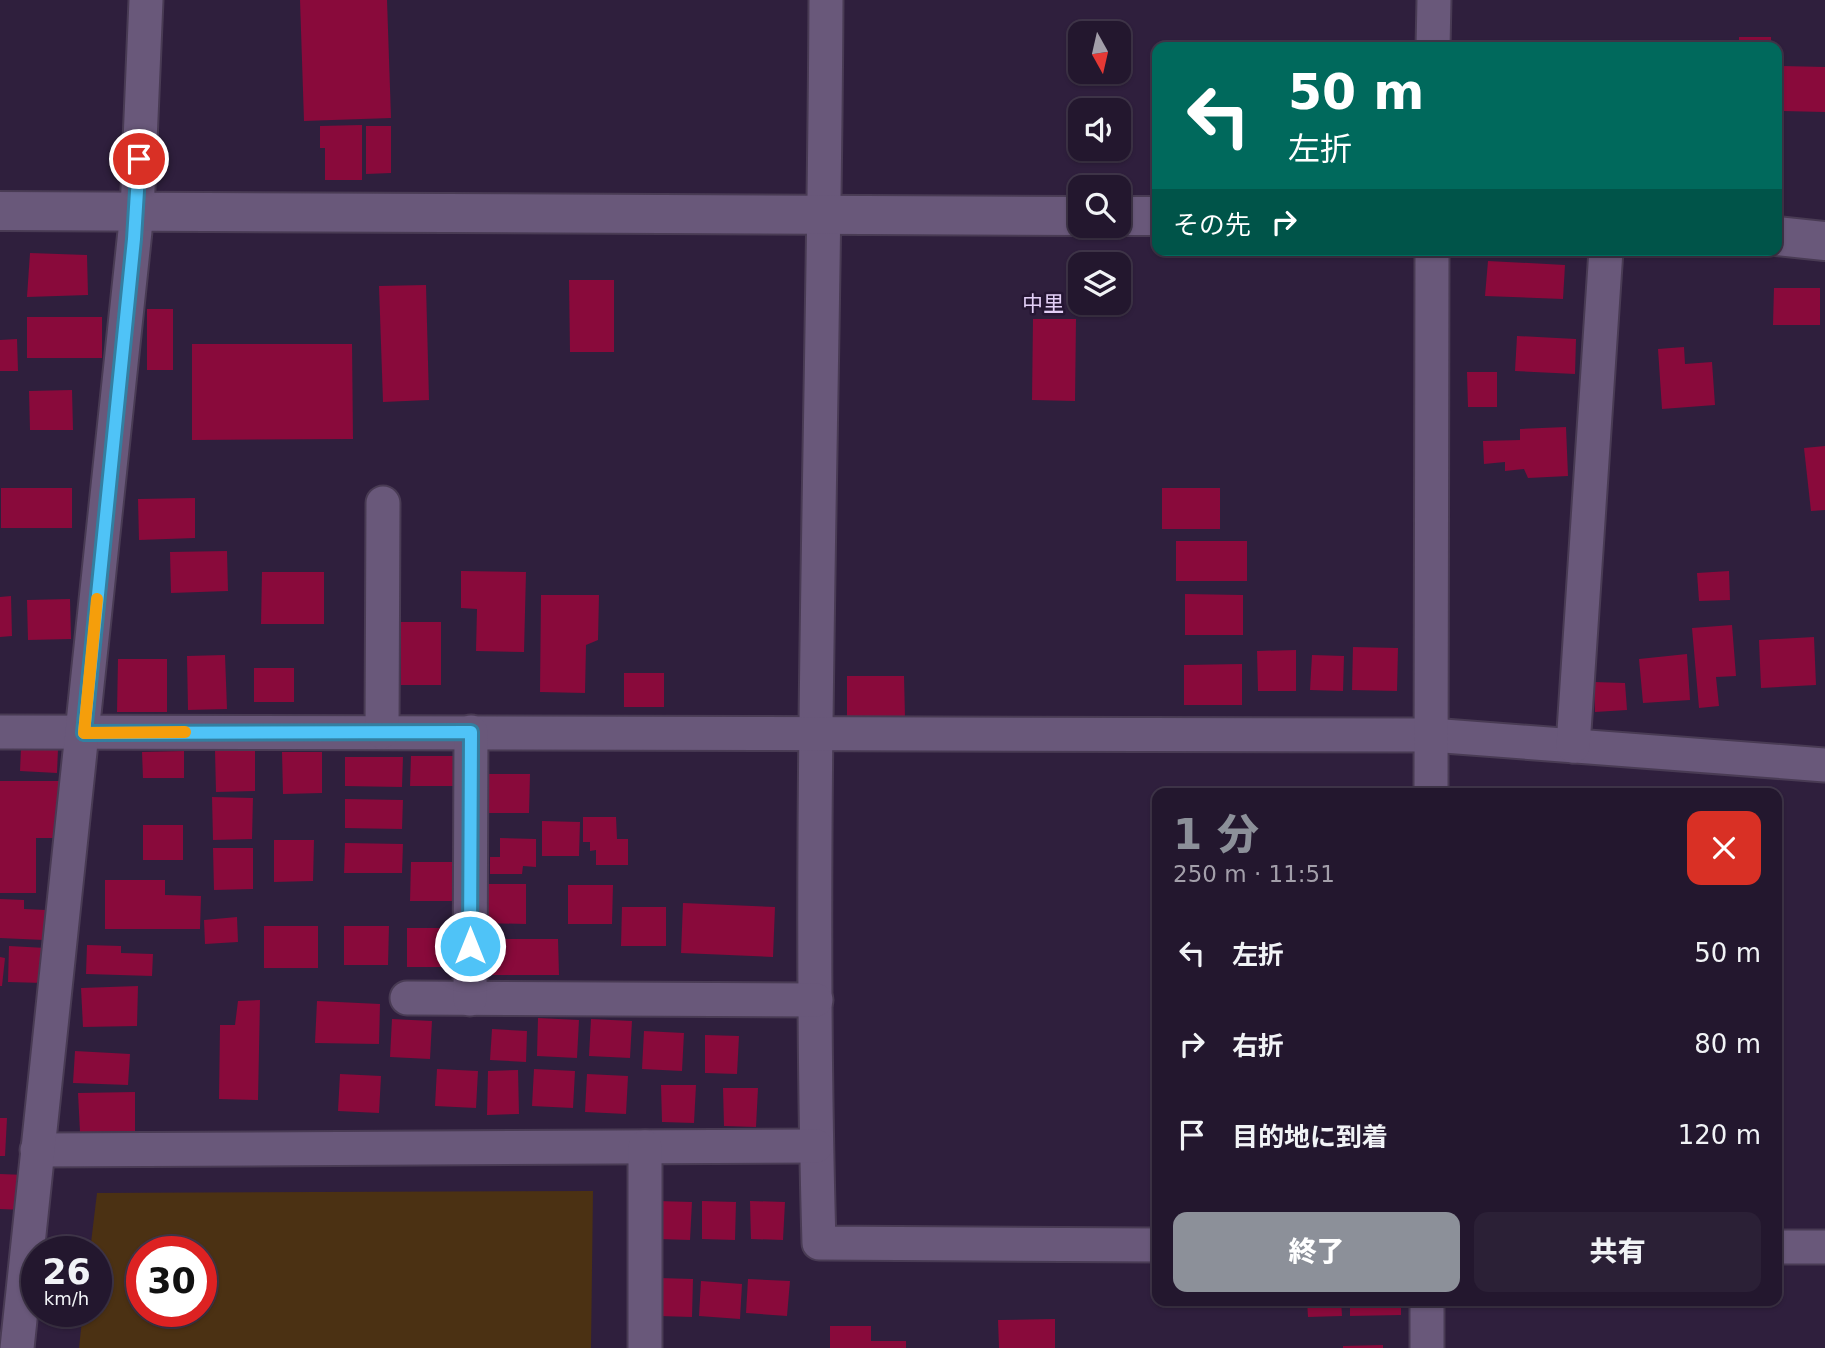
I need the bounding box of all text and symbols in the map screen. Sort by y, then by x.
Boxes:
north arrow [1068,21,1130,84]
map controls [1068,21,1131,315]
text: 50 m [1288,64,1424,121]
icon: left [1173,70,1264,161]
button: sound [1068,98,1131,161]
pin [109,129,169,189]
text: 左折 [1288,130,1352,168]
icon: arrive [120,140,158,178]
button: search [1068,175,1131,238]
icon: right [1265,203,1303,241]
text: その先 [1173,210,1251,240]
button: layers [1068,252,1131,315]
district label: 中里 [1022,292,1064,316]
text: 1 分 [1173,810,1259,859]
button: close [1687,811,1761,885]
text: 250 m · 11:51 [1173,861,1335,887]
position arrow [433,909,507,983]
icon: left [1173,934,1211,972]
text: 50 m [1694,938,1761,968]
text: 左折 [1232,940,1284,970]
icon: right [1173,1025,1211,1063]
text: 80 m [1694,1029,1761,1059]
text: 右折 [1232,1031,1284,1061]
icon: arrive [1173,1116,1211,1154]
text: 120 m [1678,1120,1761,1150]
text: 目的地に到着 [1232,1122,1388,1152]
button: 終了 [1173,1212,1460,1292]
button: 共有 [1474,1212,1761,1292]
speed limit sign: 30 [126,1236,217,1327]
text: 26 [42,1252,91,1292]
text: km/h [44,1288,89,1309]

